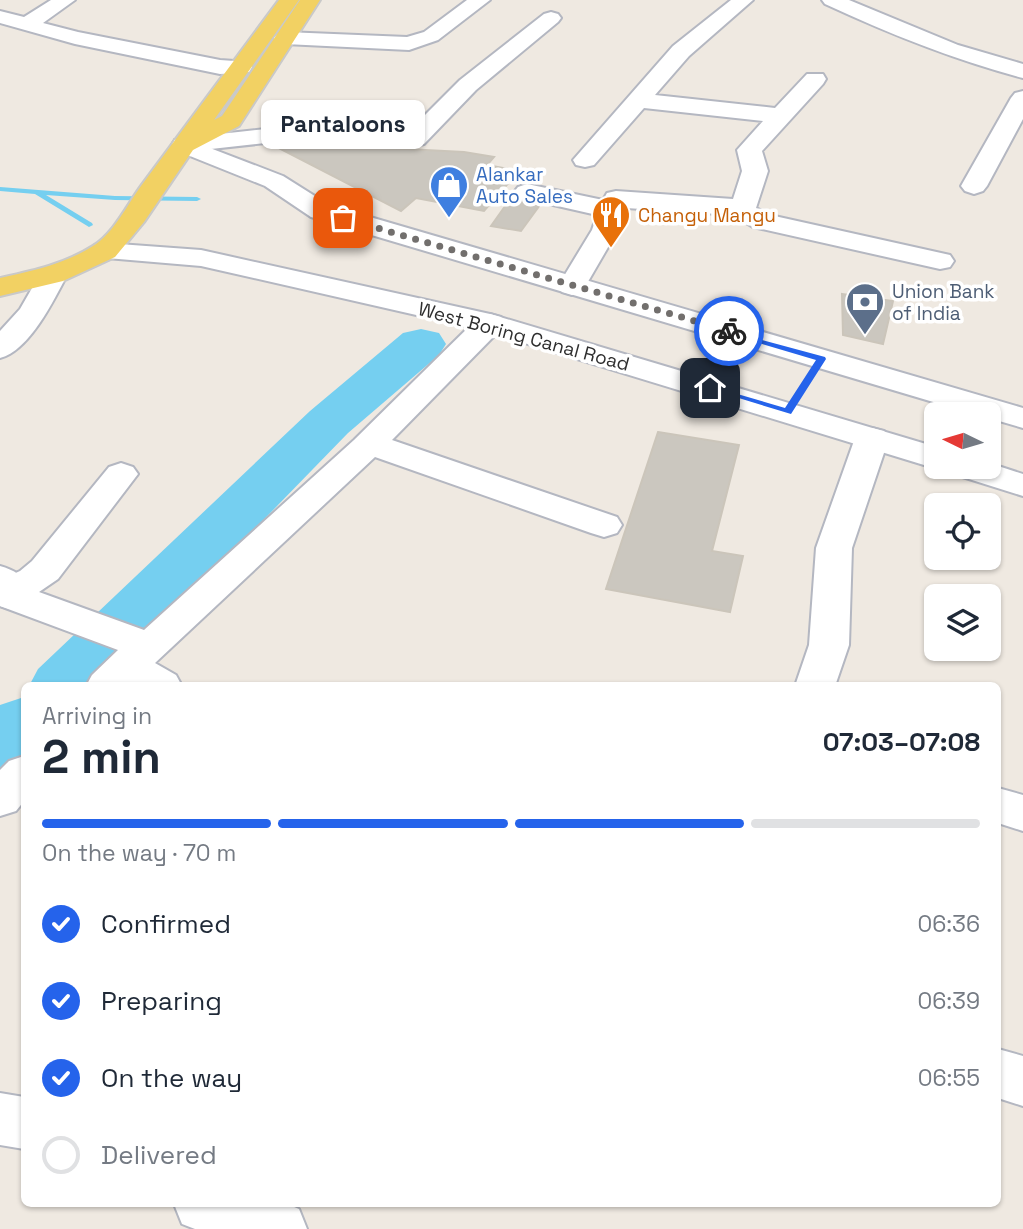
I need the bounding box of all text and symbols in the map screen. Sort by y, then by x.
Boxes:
callout: Pantaloons [261,99,425,148]
text: Pantaloons [280,109,406,139]
place label: Alankar Auto Sales [476,162,573,209]
shop icon: Alankar Auto Sales [428,164,470,219]
pin [313,188,373,248]
restaurant icon: Changu Mangu [590,194,632,249]
icon: bag [324,199,362,237]
place label: Changu Mangu [638,203,776,228]
place label: Union Bank of India [892,279,995,326]
bank icon: Union Bank of India [844,281,886,336]
street label: West Boring Canal Road [415,296,632,377]
courier [694,296,764,366]
icon: bike [710,312,748,350]
pin [680,358,740,418]
icon: home [691,369,729,407]
north arrow [924,402,1001,480]
map controls [924,402,1001,661]
button: locate [924,493,1001,570]
button: layers [924,584,1001,661]
text: Arriving in [42,701,152,731]
text: 07:03–07:08 [823,725,980,759]
text: 2 min [42,728,161,786]
text: On the way · 70 m [42,838,236,868]
icon: check [42,905,80,943]
text: Confirmed [101,907,231,941]
text: 06:36 [917,909,980,939]
icon: check [42,982,80,1020]
text: Preparing [101,984,222,1018]
text: 06:39 [917,986,980,1016]
icon: check [42,1059,80,1097]
text: On the way [101,1061,242,1095]
text: 06:55 [918,1063,980,1093]
text: Delivered [101,1138,217,1172]

